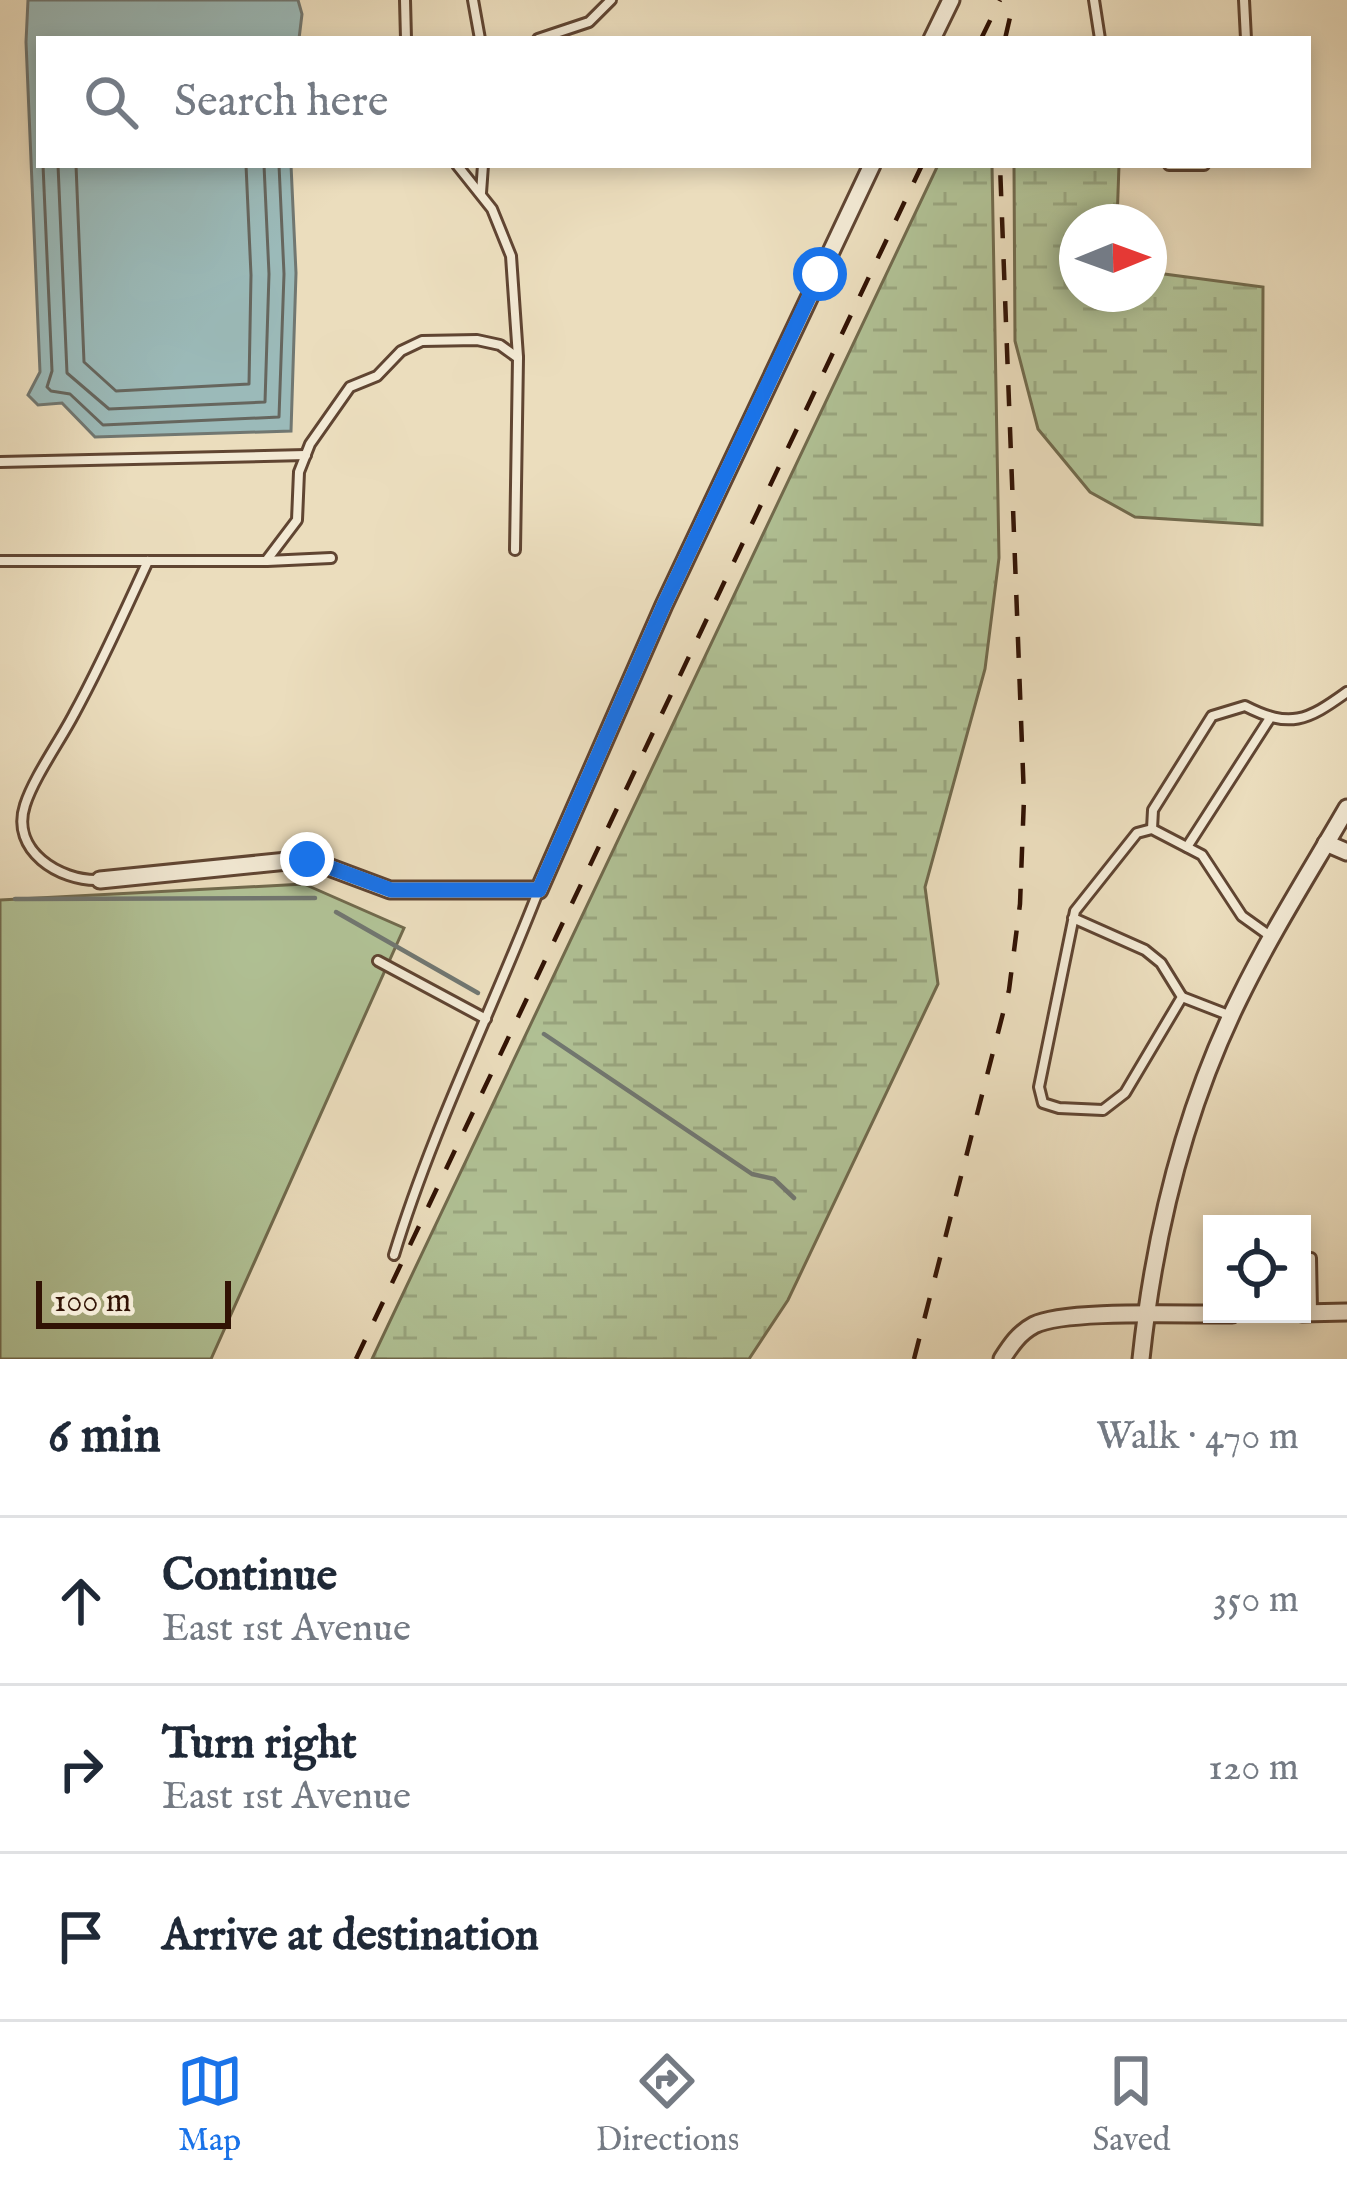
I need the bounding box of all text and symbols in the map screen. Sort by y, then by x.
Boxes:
search box [36,36,1311,168]
icon: search [78,69,144,135]
text: Search here [174,74,388,131]
north arrow [1059,204,1167,312]
route start [793,247,847,301]
route end [280,832,334,886]
map controls [1203,1215,1311,1323]
button: locate [1203,1215,1311,1323]
scale bar [36,1275,231,1328]
text: 100 m [54,1281,131,1323]
text: 6 min [48,1405,161,1470]
text: Walk · 470 m [1096,1413,1299,1462]
text: Continue [162,1548,337,1605]
icon: ahead [48,1568,114,1634]
text: 350 m [1213,1576,1299,1625]
text: East 1st Avenue [162,1605,411,1654]
text: Turn right [162,1716,357,1773]
icon: right [48,1736,114,1802]
text: 120 m [1208,1744,1299,1793]
text: East 1st Avenue [162,1773,411,1822]
icon: arrive [48,1904,114,1970]
text: Arrive at destination [162,1908,539,1965]
tab: Map [177,2048,243,2162]
tab: Directions [596,2048,739,2162]
tab: Saved [1092,2048,1170,2162]

